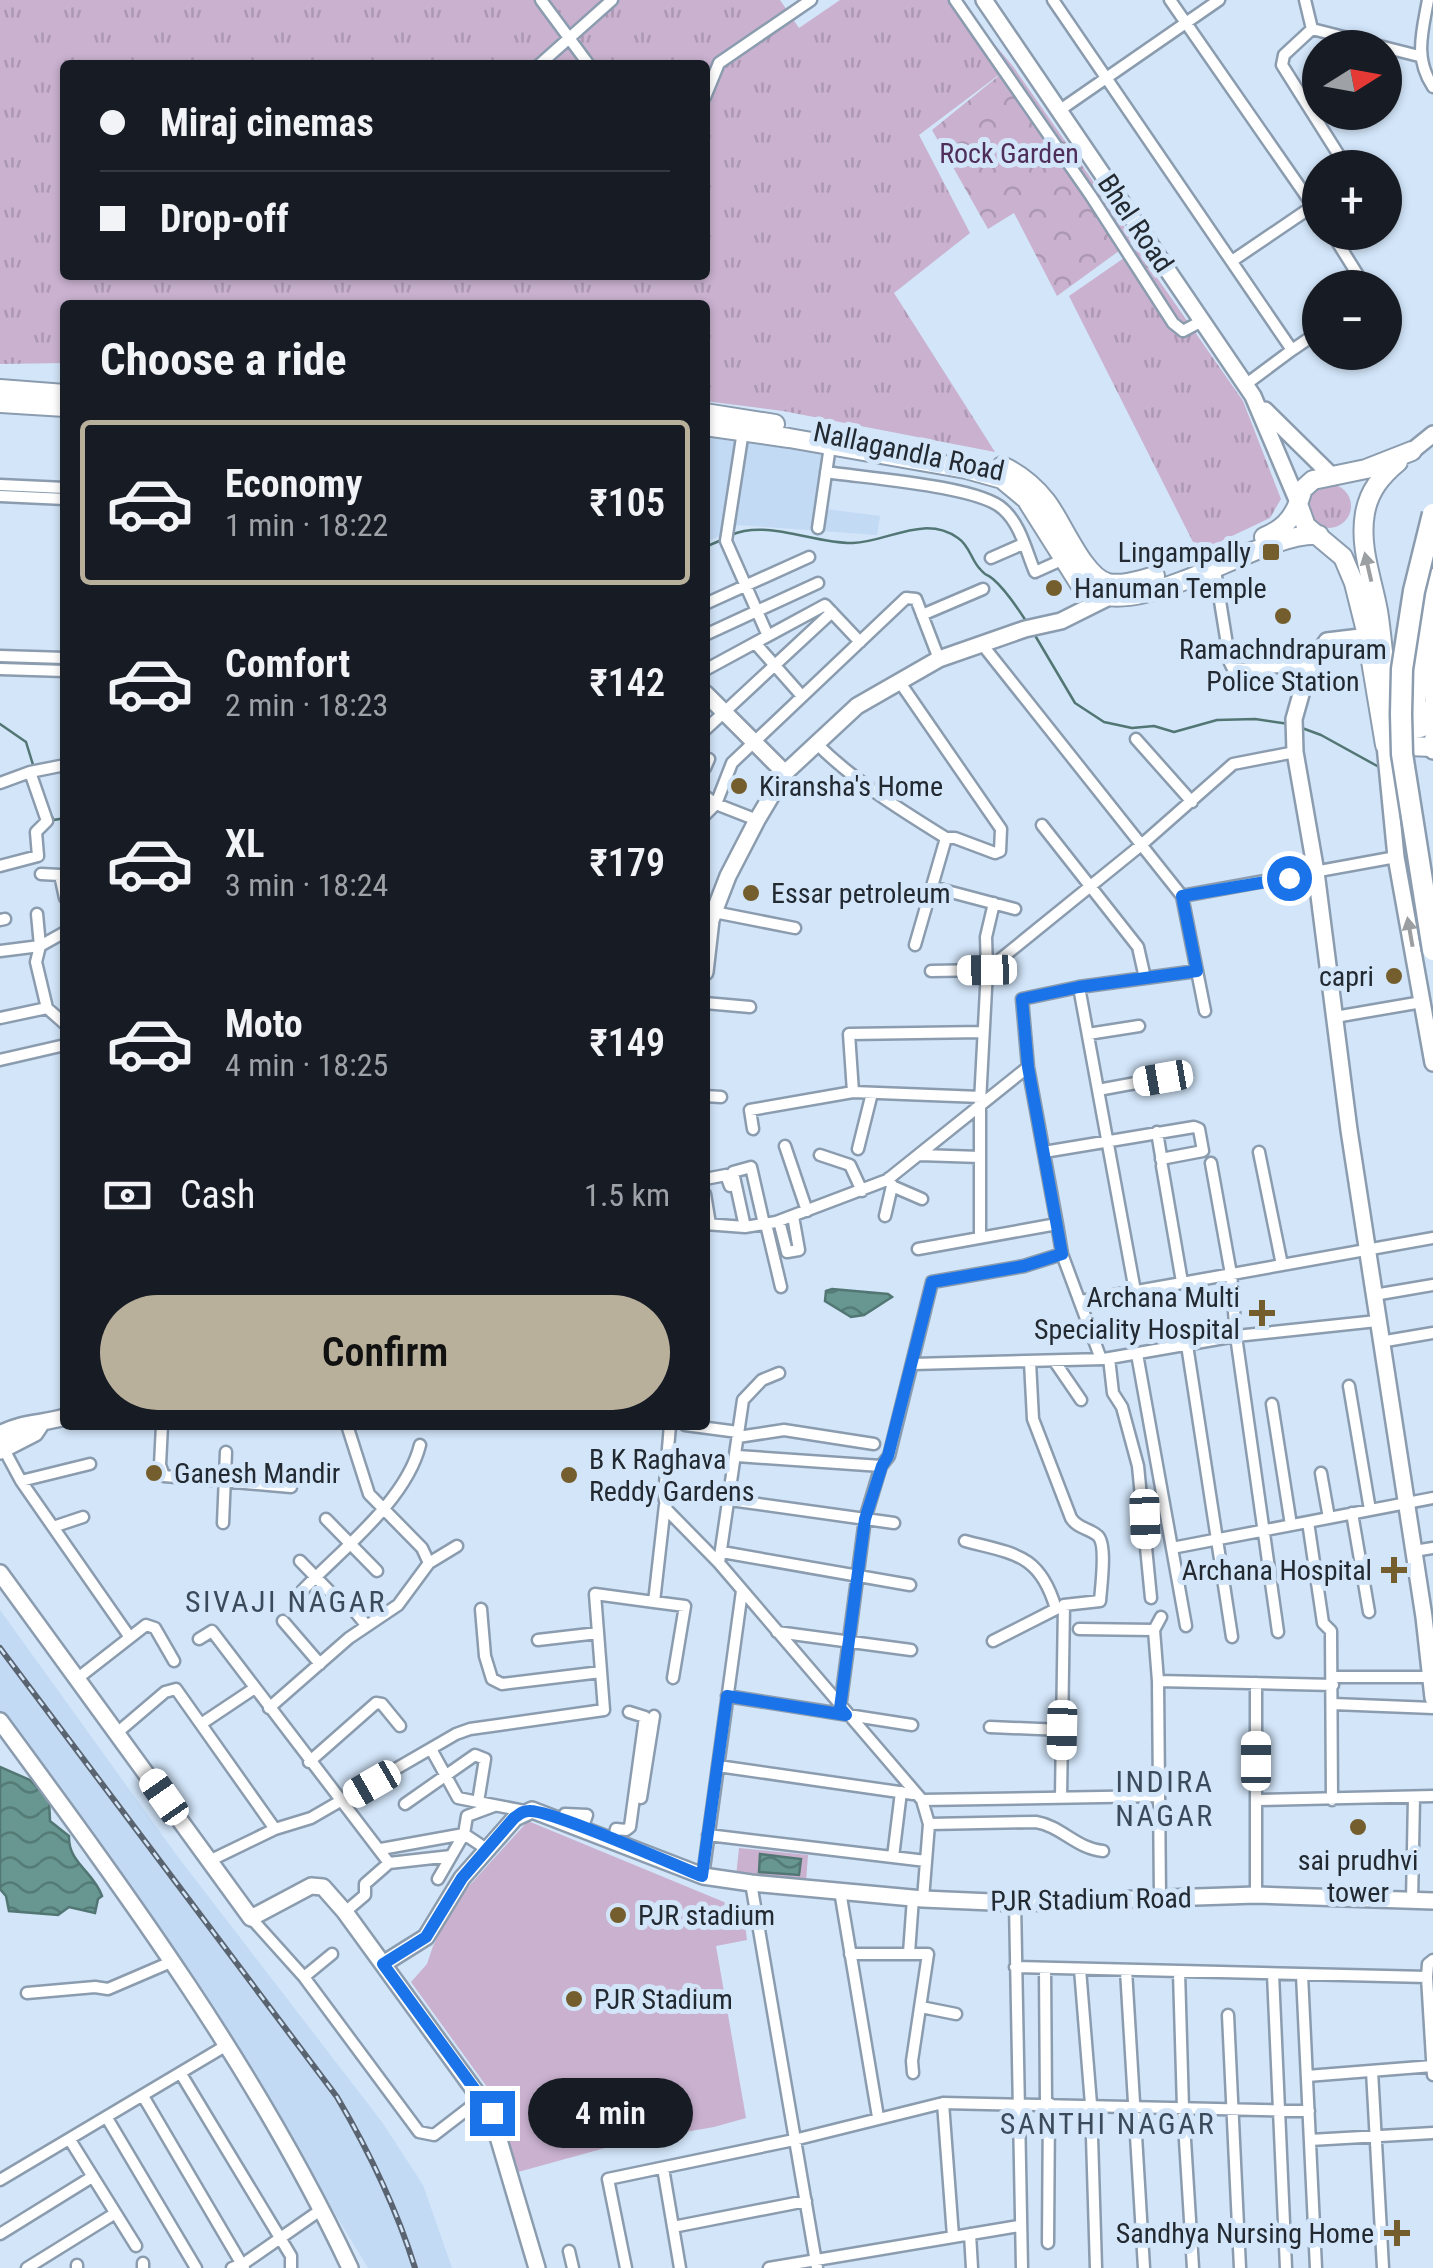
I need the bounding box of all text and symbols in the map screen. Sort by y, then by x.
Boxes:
north arrow [1302,30,1402,130]
map controls [1302,30,1402,370]
text: Miraj cinemas [160,101,374,145]
park label: Rock Garden [939,137,1079,170]
button: + [1302,150,1402,250]
street label: Bhel Road [1091,168,1180,279]
text: Drop-off [160,197,289,241]
button: − [1302,270,1402,370]
text: Choose a ride [100,333,347,386]
street label: Nallagandla Road [810,415,1007,488]
icon: car [105,458,195,548]
text: Economy [225,462,362,506]
text: ₹105 [590,481,665,525]
text: 1 min · 18:22 [225,506,388,544]
place label: Lingampally [1118,536,1251,569]
marker: Lingampally [1260,541,1282,563]
one-way arrow [1359,551,1375,582]
place label: Hanuman Temple [1074,572,1267,605]
marker: Hanuman Temple [1043,577,1065,599]
marker: Ramachndrapuram Police Station [1272,605,1294,627]
place label: Ramachndrapuram Police Station [1179,633,1387,698]
icon: car [105,638,195,728]
text: Comfort [225,642,350,686]
text: ₹142 [590,661,665,705]
text: 2 min · 18:23 [225,686,388,724]
place label: Kiransha's Home [759,770,943,803]
marker: Kiransha's Home [728,775,750,797]
icon: car [105,818,195,908]
text: XL [225,822,264,866]
text: ₹179 [590,841,665,885]
route start [1267,856,1312,901]
text: 3 min · 18:24 [225,866,388,904]
place label: Essar petroleum [771,877,951,910]
marker: Essar petroleum [740,882,762,904]
one-way arrow [1402,916,1417,948]
car [957,954,1017,986]
place label: capri [1319,960,1374,993]
marker: capri [1383,965,1405,987]
icon: car [105,998,195,1088]
text: Moto [225,1002,303,1046]
text: ₹149 [590,1021,665,1065]
text: 4 min · 18:25 [225,1046,388,1084]
car [1131,1058,1195,1098]
icon: cash [100,1168,155,1223]
text: Cash [180,1173,255,1217]
text: 1.5 km [584,1176,670,1214]
place label: Archana Multi Speciality Hospital [1034,1281,1240,1346]
button: Confirm [100,1295,670,1410]
marker: Archana Multi Speciality Hospital [1249,1300,1275,1326]
place label: B K Raghava Reddy Gardens [589,1443,754,1508]
place label: Ganesh Mandir [174,1457,340,1490]
marker: Ganesh Mandir [143,1462,165,1484]
marker: B K Raghava Reddy Gardens [558,1464,580,1486]
car [1129,1488,1161,1550]
place label: Archana Hospital [1182,1554,1372,1587]
marker: Archana Hospital [1381,1557,1407,1583]
district label: SIVAJI NAGAR [185,1584,387,1619]
car [1046,1700,1078,1760]
car [1241,1731,1271,1791]
car [339,1756,405,1812]
car [135,1764,193,1830]
district label: INDIRA NAGAR [1115,1764,1215,1833]
marker: sai prudhvi tower [1347,1816,1369,1838]
place label: sai prudhvi tower [1298,1844,1418,1909]
street label: PJR Stadium Road [990,1881,1192,1918]
place label: PJR stadium [638,1899,775,1932]
marker: PJR stadium [607,1904,629,1926]
place label: PJR Stadium [594,1983,733,2016]
marker: PJR Stadium [563,1988,585,2010]
callout: 4 min [527,2078,692,2148]
route end [470,2091,515,2136]
text: 4 min [575,2094,646,2132]
district label: SANTHI NAGAR [1000,2106,1216,2141]
place label: Sandhya Nursing Home [1116,2217,1374,2250]
marker: Sandhya Nursing Home [1384,2220,1410,2246]

